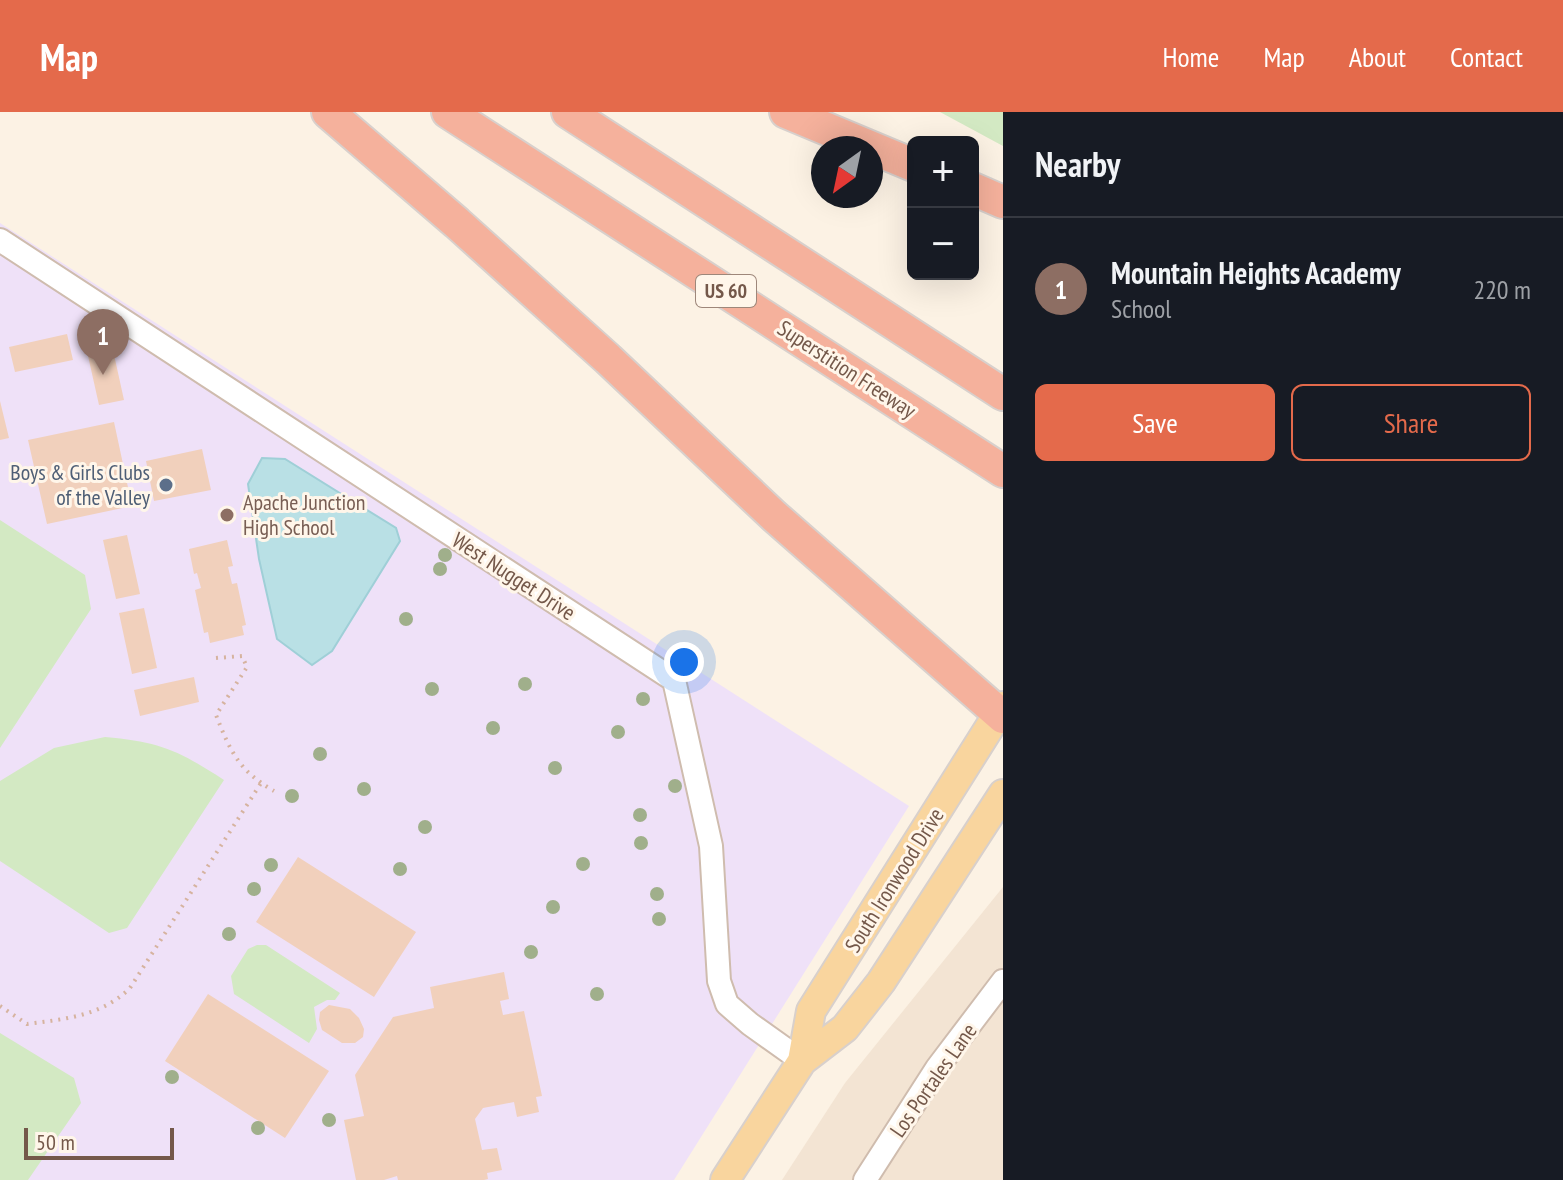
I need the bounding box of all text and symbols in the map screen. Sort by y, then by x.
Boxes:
text: Map [40,32,98,81]
text: Home [1163,38,1219,75]
text: Map [1263,38,1305,75]
text: About [1349,38,1406,75]
text: Contact [1450,38,1523,75]
north arrow [811,136,883,208]
map controls [907,136,979,280]
button: + [907,136,979,208]
text: Nearby [1035,142,1120,186]
button: − [907,208,979,280]
text: Mountain Heights Academy [1111,253,1401,292]
text: 1 [1055,273,1067,306]
text: 220 m [1473,273,1531,306]
road number: US 60 [696,275,756,307]
text: School [1111,292,1171,325]
pin: 1 [77,309,129,375]
street label: Superstition Freeway [772,314,922,425]
button: Save [1035,384,1275,461]
button: Share [1291,384,1531,461]
place label: Boys & Girls Clubs of the Valley [10,458,151,511]
marker: Boys & Girls Clubs of the Valley [157,476,175,494]
place label: Apache Junction High School [243,488,365,541]
marker: Apache Junction High School [218,506,236,524]
street label: West Nugget Drive [447,526,581,626]
your location [664,642,704,682]
street label: South Ironwood Drive [838,803,950,957]
street label: Los Portales Lane [883,1018,983,1142]
scale bar [24,1124,174,1160]
text: 50 m [36,1128,75,1156]

